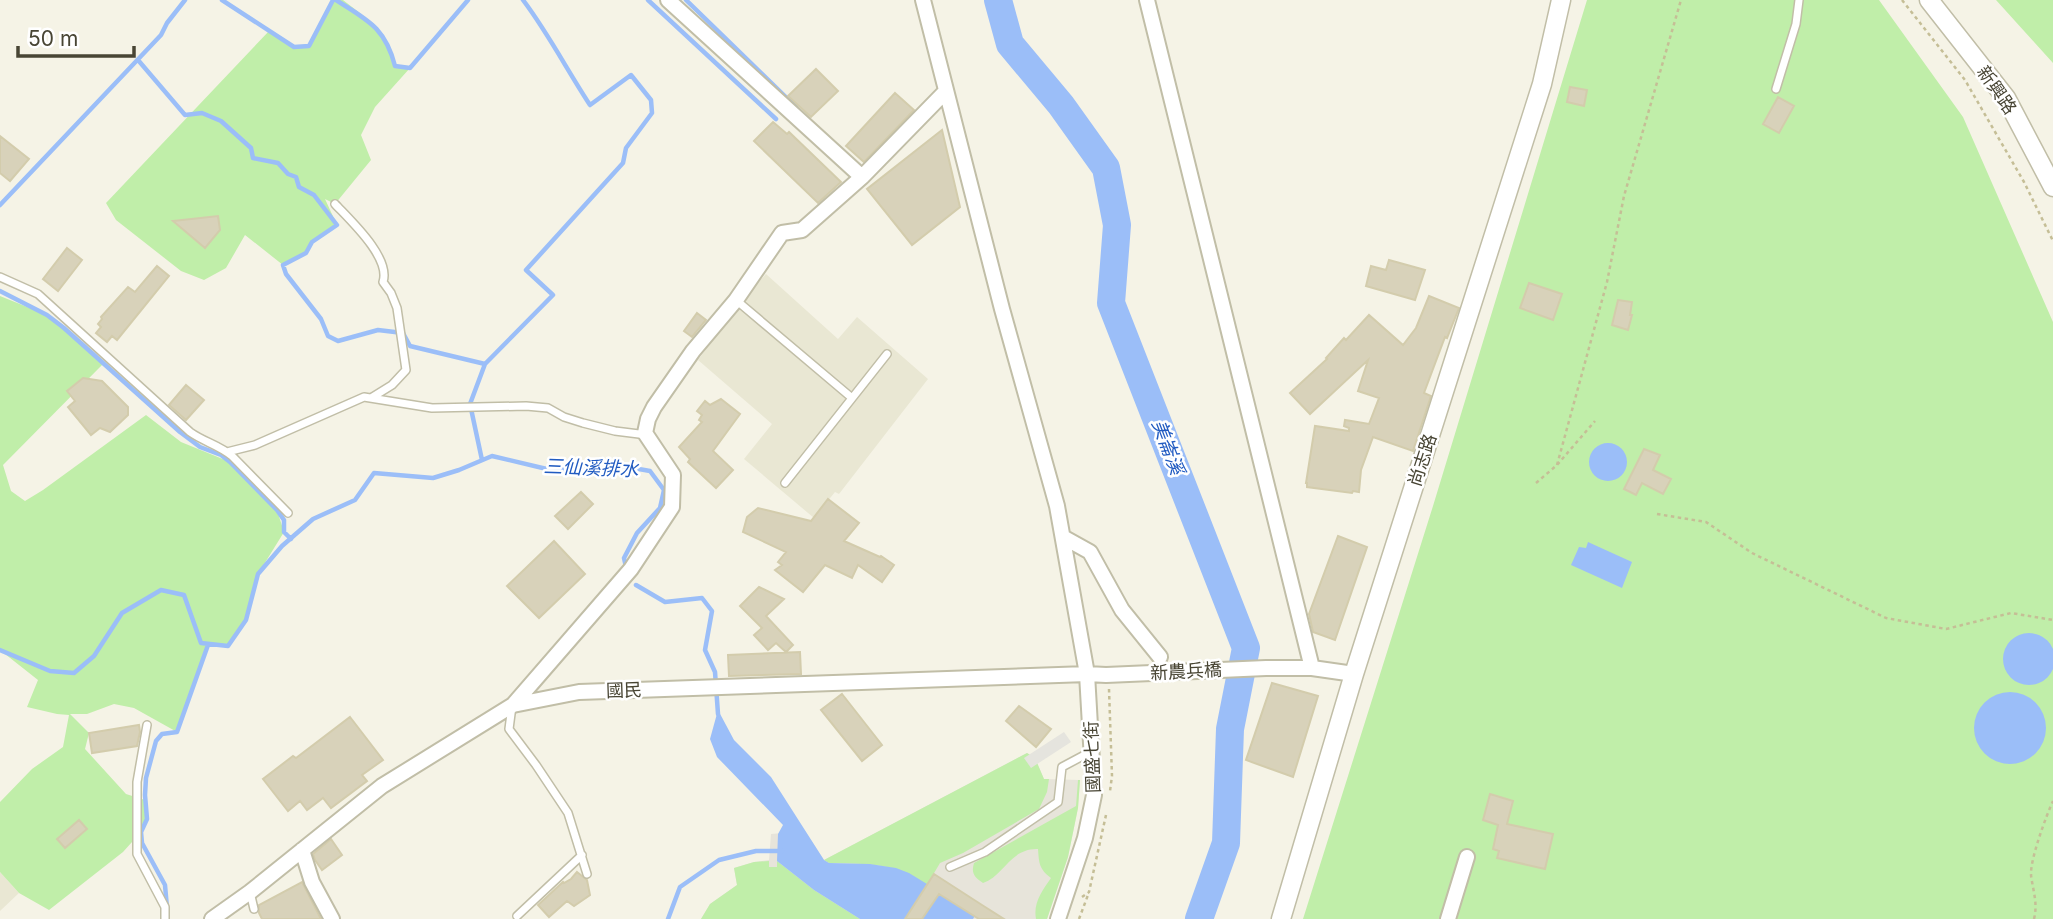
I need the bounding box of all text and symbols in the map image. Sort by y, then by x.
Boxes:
scale bar [18,14,133,58]
text: 50 m [28,26,78,51]
street label: 新興路 [1973,62,2021,118]
water label: 美崙溪 [1147,416,1190,481]
street label: 尚志路 [1404,431,1440,489]
water label: 三仙溪排水 [543,455,640,481]
street label: 新農兵橋 [1149,659,1223,683]
street label: 國民 [606,679,642,701]
street label: 國盛七街 [1080,721,1104,793]

